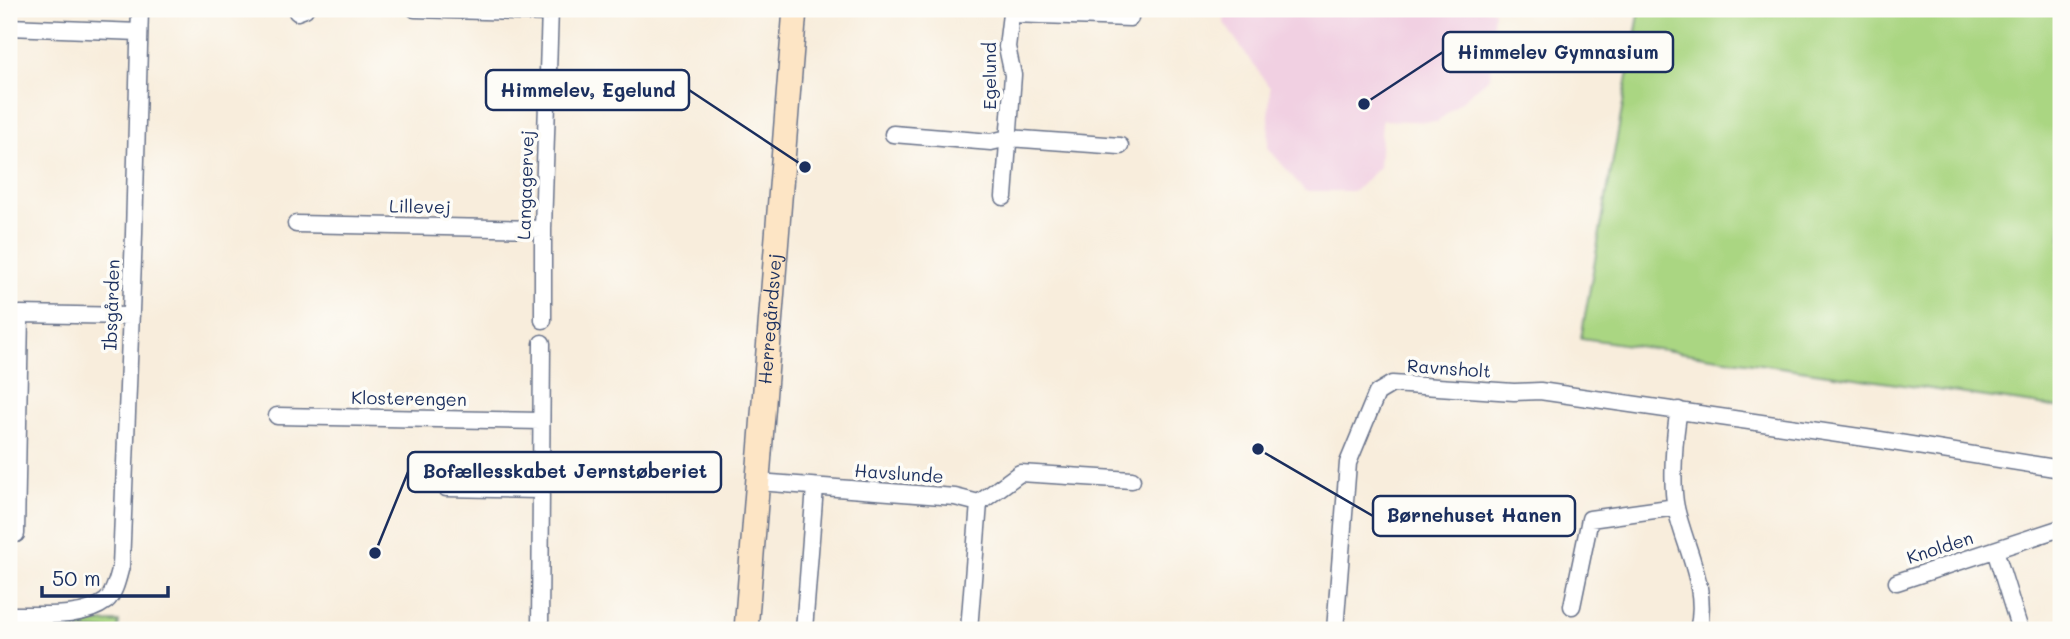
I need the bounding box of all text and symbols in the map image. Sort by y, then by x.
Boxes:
callout: Himmelev Gymnasium [1443,32,1673,72]
text: Himmelev Gymnasium [1457,39,1659,64]
street label: Egelund [977,42,1001,110]
callout: Himmelev, Egelund [486,70,689,110]
text: Himmelev, Egelund [500,77,676,102]
street label: Langagervej [511,130,539,240]
street label: Lillevej [389,193,451,219]
street label: Herregårdsvej [752,253,787,385]
street label: Ibsgården [97,259,125,351]
street label: Ravnsholt [1406,353,1492,383]
street label: Klosterengen [351,385,467,411]
callout: Bofællesskabet Jernstøberiet [408,452,721,492]
text: Bofællesskabet Jernstøberiet [423,458,707,483]
street label: Havslunde [854,458,944,488]
callout: Børnehuset Hanen [1373,496,1575,536]
text: Børnehuset Hanen [1387,502,1561,527]
street label: Knolden [1903,525,1976,569]
scale bar [42,555,168,599]
text: 50 m [52,564,101,591]

